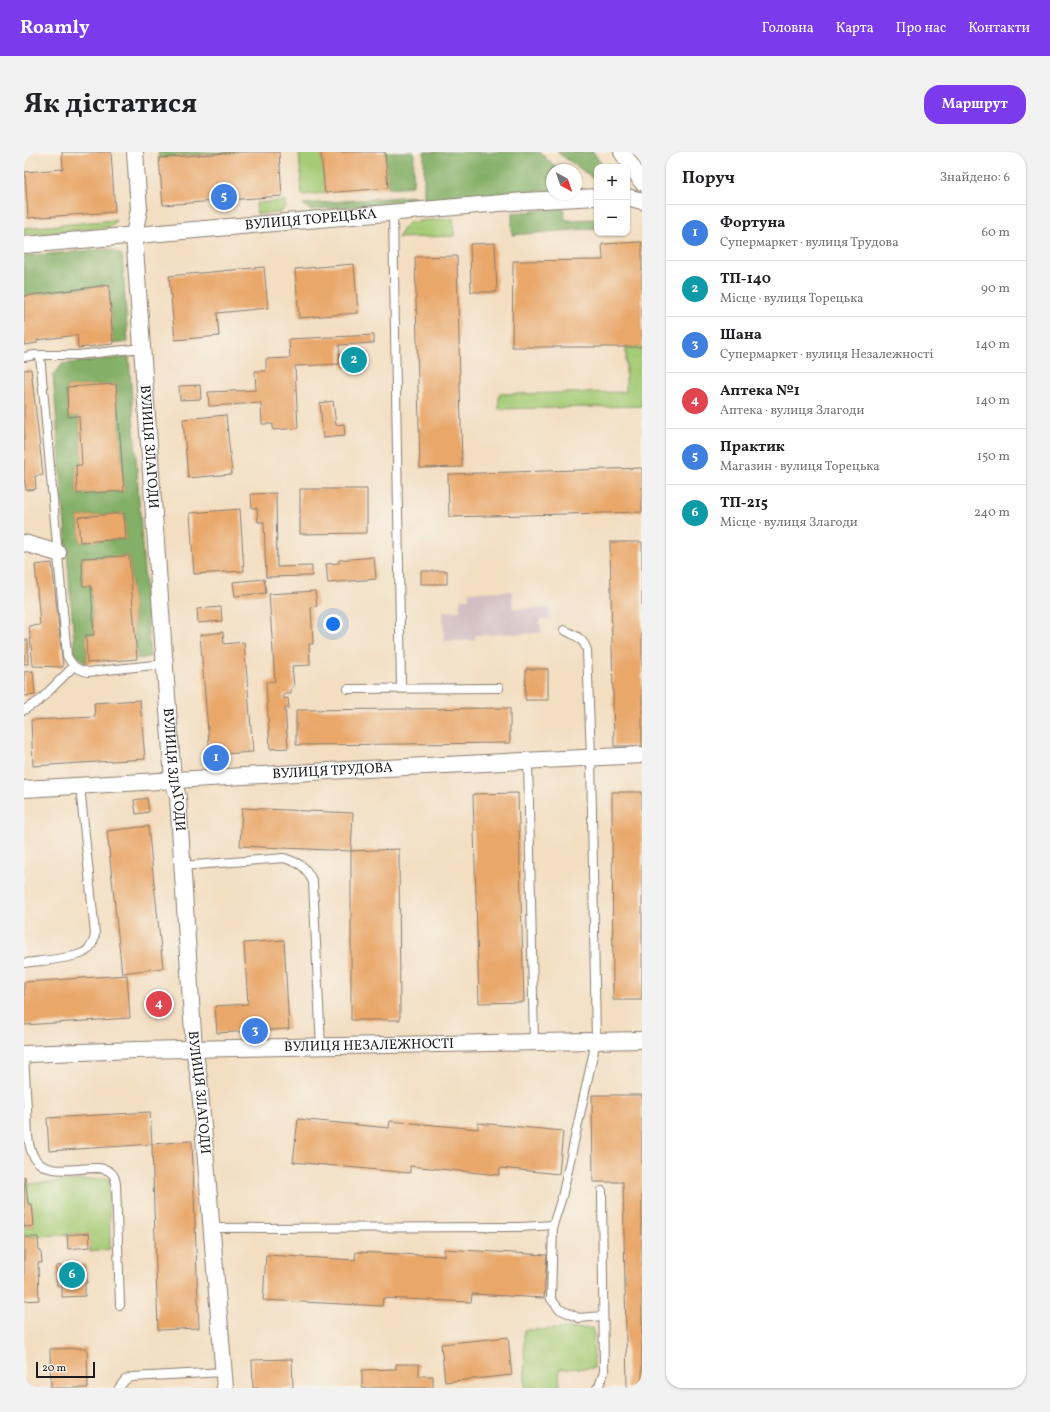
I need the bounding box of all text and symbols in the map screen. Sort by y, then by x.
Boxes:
text: Roamly [20,15,90,41]
text: Головна [762,19,814,38]
text: Карта [836,19,874,38]
text: Про нас [896,19,946,38]
text: Контакти [968,19,1030,38]
text: Як дістатися [24,85,197,124]
button: Маршрут [924,85,1026,124]
north arrow [546,164,582,200]
map controls [594,164,630,236]
button: + [594,164,630,200]
text: Поруч [682,167,735,190]
text: Знайдено: 6 [940,169,1010,187]
pin: 5 [211,182,237,212]
button: − [594,200,630,236]
street label: ВУЛИЦЯ ТОРЕЦЬКА [244,204,378,235]
text: Фортуна [720,213,785,234]
text: 1 [692,224,698,242]
text: 60 m [982,224,1010,242]
text: Супермаркет · вулиця Трудова [720,234,899,252]
text: ТП-140 [720,269,771,290]
text: 2 [692,280,698,298]
text: 90 m [981,280,1010,298]
text: Місце · вулиця Торецька [720,290,864,308]
text: Шана [720,325,762,346]
text: 3 [692,336,698,354]
text: 140 m [976,336,1010,354]
pin: 2 [341,345,367,375]
text: Супермаркет · вулиця Незалежності [720,346,933,364]
text: Аптека №1 [720,381,800,402]
street label: ВУЛИЦЯ ЗЛАГОДИ [135,384,163,510]
text: 4 [691,392,699,410]
text: 140 m [976,392,1010,410]
text: Аптека · вулиця Злагоди [720,402,864,420]
text: Практик [720,437,785,458]
text: 5 [692,448,698,466]
text: 150 m [977,448,1010,466]
text: Магазин · вулиця Торецька [720,458,880,476]
text: ТП-215 [720,493,768,514]
text: 6 [691,504,699,522]
text: 240 m [974,504,1010,522]
text: Місце · вулиця Злагоди [720,514,858,532]
your location [323,614,343,634]
street label: ВУЛИЦЯ ЗЛАГОДИ [158,707,190,832]
pin: 1 [203,743,229,773]
street label: ВУЛИЦЯ ТРУДОВА [272,758,393,784]
pin: 4 [146,989,172,1019]
pin: 3 [242,1016,268,1046]
street label: ВУЛИЦЯ ЗЛАГОДИ [183,1030,215,1155]
street label: ВУЛИЦЯ НЕЗАЛЕЖНОСТІ [284,1034,454,1057]
pin: 6 [59,1260,85,1290]
scale bar [36,1360,95,1379]
text: 20 m [42,1361,66,1376]

